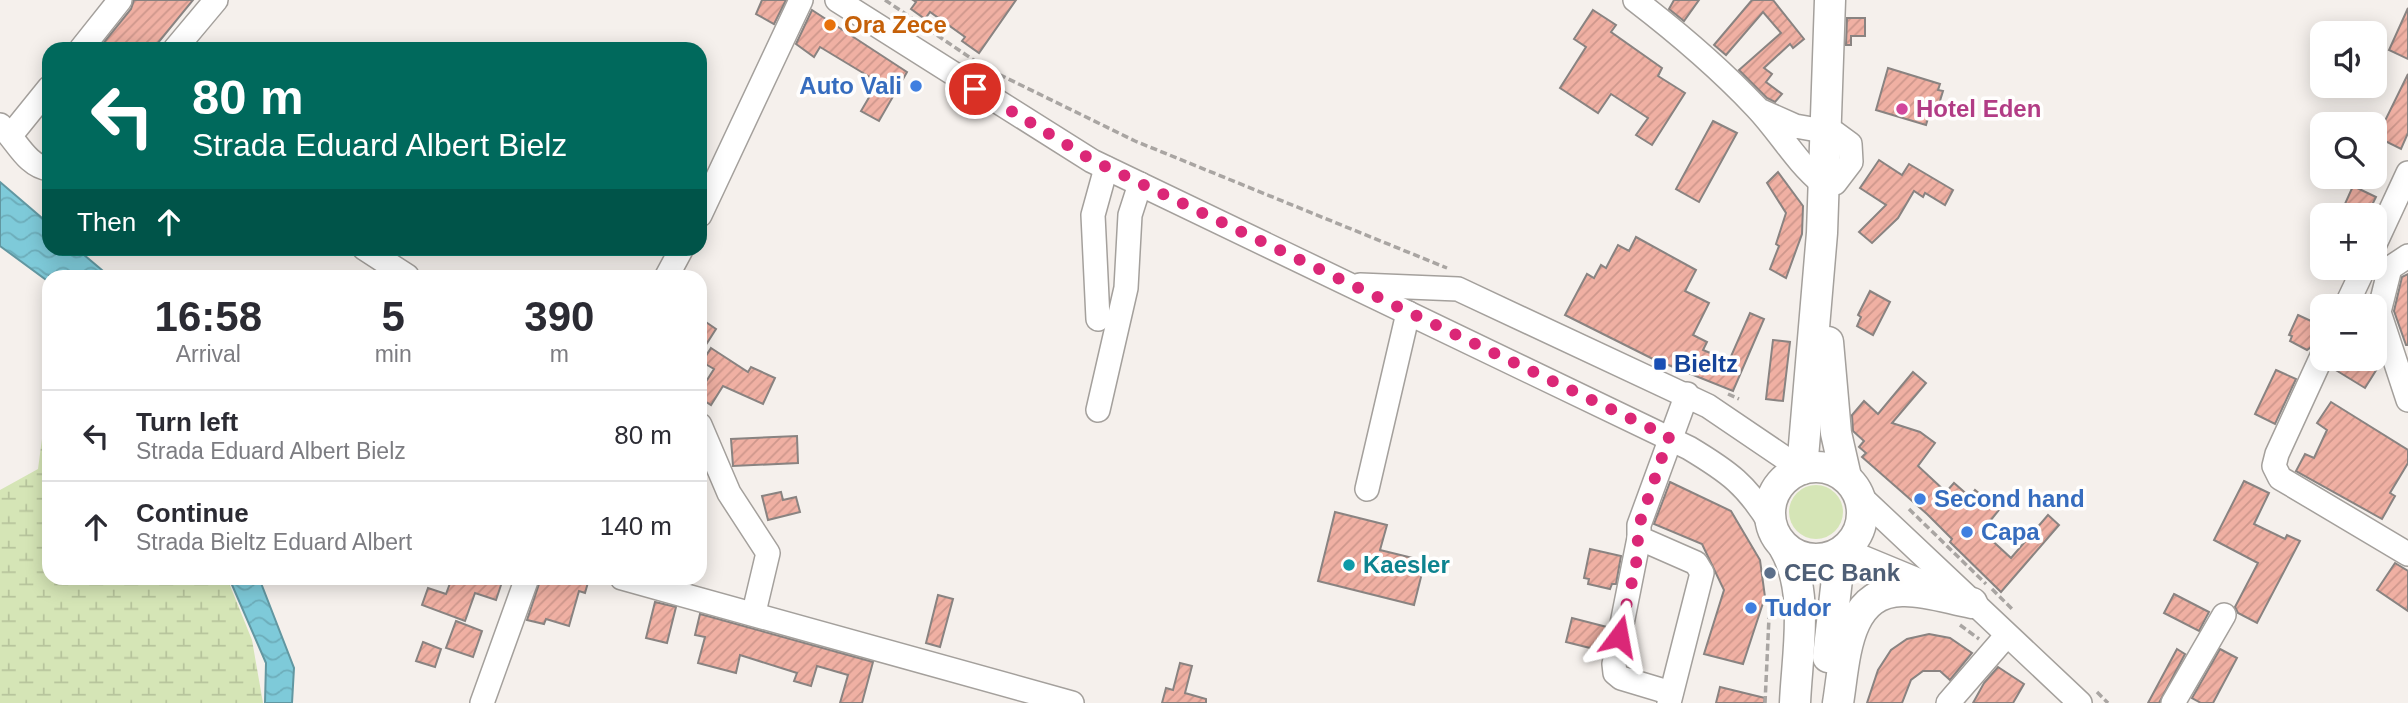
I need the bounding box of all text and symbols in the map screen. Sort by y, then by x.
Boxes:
place label: Ora Zece [844,11,947,38]
marker: Ora Zece [822,17,838,33]
map controls [2310,21,2387,371]
button: sound [2310,21,2387,98]
pin [945,59,1005,119]
icon: left [77,70,168,161]
text: 80 m [192,70,304,124]
icon: arrive [956,70,994,108]
place label: Auto Vali [799,72,902,99]
marker: Auto Vali [908,78,924,94]
place label: Hotel Eden [1916,95,2041,122]
marker: Hotel Eden [1894,101,1910,117]
button: search [2310,112,2387,189]
text: Strada Eduard Albert Bielz [192,127,567,163]
icon: ahead [150,203,188,241]
button: + [2310,203,2387,280]
text: Then [77,207,136,237]
text: 16:58 [155,293,262,340]
text: 5 [381,293,405,340]
text: 390 [524,293,594,340]
button: − [2310,294,2387,371]
text: Arrival [176,341,241,367]
text: min [375,341,412,367]
text: m [550,341,569,367]
place label: Bieltz [1674,350,1738,377]
marker: Bieltz [1652,356,1668,372]
text: Turn left [136,407,238,437]
icon: left [77,417,115,455]
text: 80 m [614,420,672,450]
text: Strada Eduard Albert Bielz [136,438,406,464]
place label: Second hand [1934,485,2085,512]
marker: Second hand [1912,491,1928,507]
text: Continue [136,498,249,528]
icon: ahead [77,508,115,546]
text: 140 m [600,511,672,541]
place label: Capa [1981,518,2040,545]
marker: Capa [1959,524,1975,540]
text: Strada Bieltz Eduard Albert [136,529,412,555]
place label: Kaesler [1363,551,1450,578]
marker: Kaesler [1341,557,1357,573]
place label: CEC Bank [1784,559,1901,586]
marker: CEC Bank [1762,565,1778,581]
place label: Tudor [1765,594,1831,621]
position arrow [1582,599,1656,673]
marker: Tudor [1743,600,1759,616]

